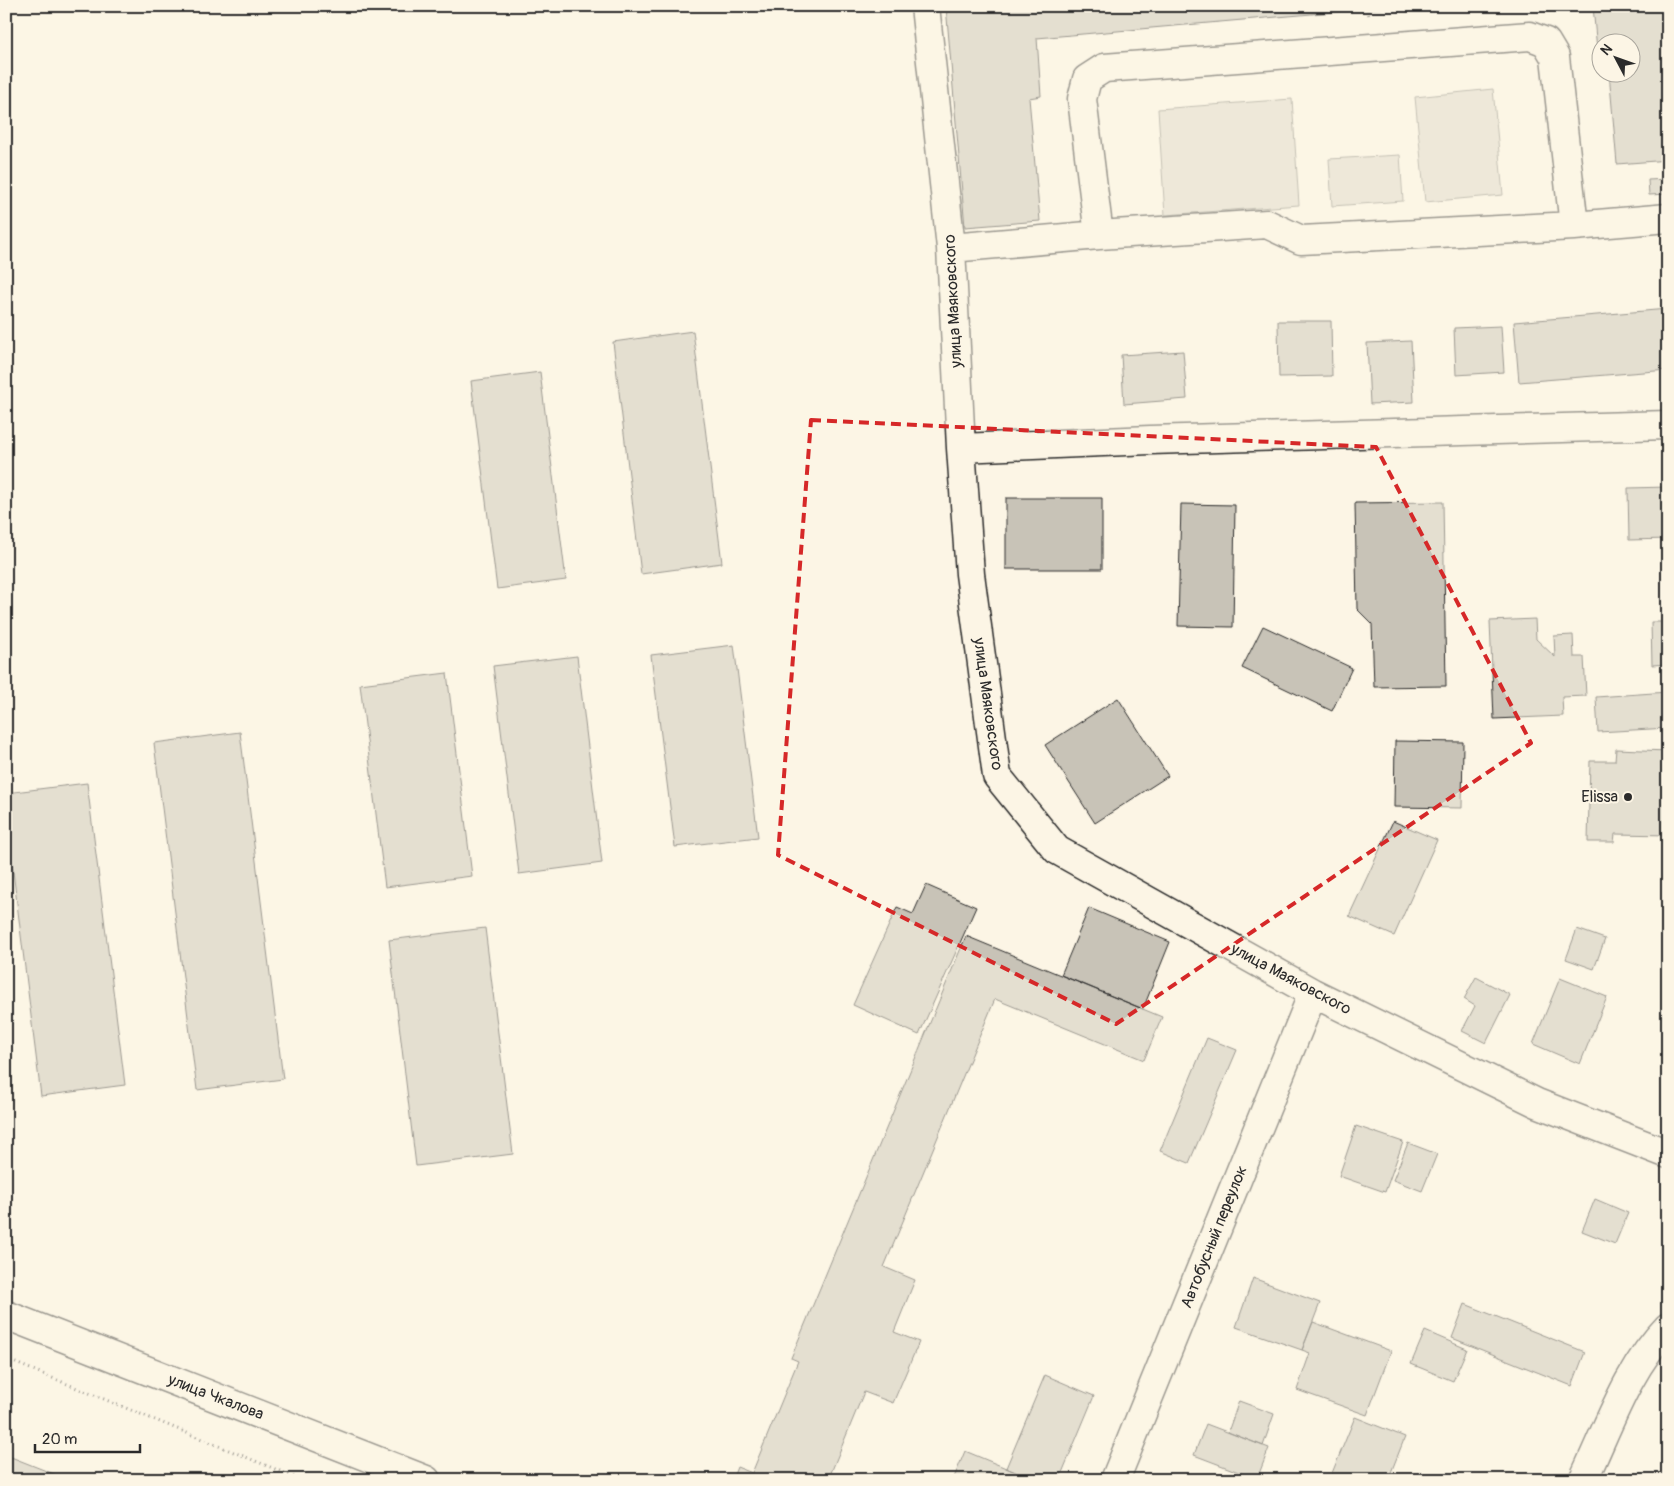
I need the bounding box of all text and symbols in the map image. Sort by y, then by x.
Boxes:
north arrow [1592,32,1642,82]
text: N [1597,41,1616,59]
street label: улица Маяковского [939,233,967,369]
street label: улица Маяковского [969,635,1007,772]
place label: Elissa [1581,787,1618,807]
marker: Elissa [1622,791,1634,803]
street label: улица Маяковского [1226,938,1355,1019]
street label: Автобусный переулок [1176,1163,1252,1311]
street label: улица Чкалова [164,1369,267,1424]
scale bar [35,1421,140,1453]
text: 20 m [42,1430,77,1449]

